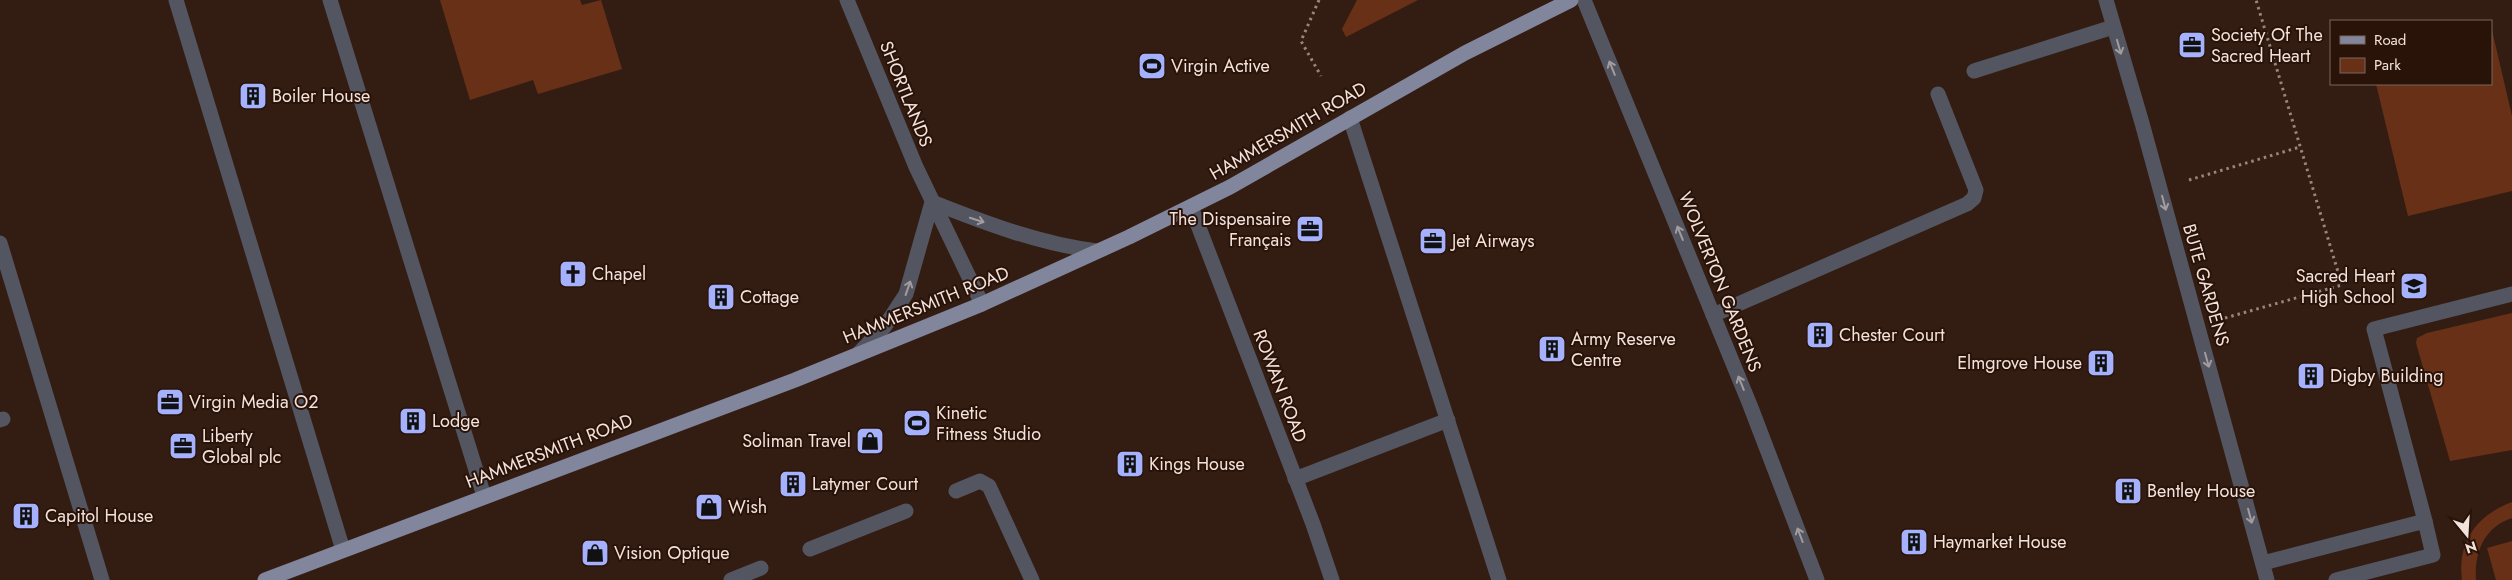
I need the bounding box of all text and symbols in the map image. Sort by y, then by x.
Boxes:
legend [2330,20,2492,85]
place label: Society Of The Sacred Heart [2211,22,2323,69]
text: Road [2374,29,2406,51]
office icon: Society Of The Sacred Heart [2177,30,2207,60]
street label: SHORTLANDS [873,37,939,151]
one-way arrow [2115,38,2125,54]
sports icon: Virgin Active [1137,51,1167,81]
place label: Virgin Active [1171,53,1270,79]
text: Park [2374,54,2401,76]
one-way arrow [1607,61,1617,76]
street label: HAMMERSMITH ROAD [1205,75,1371,187]
building icon: Boiler House [238,81,268,111]
place label: Boiler House [272,83,370,109]
street label: WOLVERTON GARDENS [1672,188,1768,376]
one-way arrow [2160,195,2169,211]
place label: The Dispensaire Français [1170,206,1291,253]
office icon: The Dispensaire Français [1295,214,1325,244]
one-way arrow [969,215,985,225]
street label: BUTE GARDENS [2176,221,2236,349]
one-way arrow [1674,225,1683,240]
office icon: Jet Airways [1418,226,1448,256]
place label: Jet Airways [1450,228,1535,254]
church icon: Chapel [558,259,588,289]
street label: HAMMERSMITH ROAD [839,260,1013,350]
place label: Chapel [592,261,646,287]
place label: Sacred Heart High School [2296,263,2396,310]
school or university icon: Sacred Heart High School [2399,271,2429,301]
one-way arrow [904,281,913,296]
building icon: Cottage [706,282,736,312]
place label: Cottage [740,284,799,310]
building icon: Chester Court [1805,320,1835,350]
place label: Chester Court [1839,322,1945,348]
street label: ROWAN ROAD [1247,326,1313,446]
place label: Army Reserve Centre [1571,326,1676,373]
building icon: Army Reserve Centre [1537,334,1567,364]
building icon: Elmgrove House [2086,348,2116,378]
place label: Elmgrove House [1957,350,2082,376]
one-way arrow [2203,351,2213,367]
building icon: Digby Building [2296,361,2326,391]
place label: Digby Building [2330,363,2443,389]
one-way arrow [1736,376,1745,391]
office icon: Virgin Media O2 [155,387,185,417]
place label: Virgin Media O2 [189,389,319,415]
place label: Kinetic Fitness Studio [936,400,1041,447]
building icon: Lodge [398,406,428,436]
street label: HAMMERSMITH ROAD [462,407,636,495]
place label: Lodge [432,408,480,434]
sports icon: Kinetic Fitness Studio [902,408,932,438]
place label: Liberty Global plc [202,423,281,470]
shop icon: Soliman Travel [855,426,885,456]
place label: Soliman Travel [742,428,851,454]
office icon: Liberty Global plc [168,431,198,461]
building icon: Kings House [1115,449,1145,479]
place label: Kings House [1149,451,1245,477]
building icon: Latymer Court [778,469,808,499]
place label: Latymer Court [812,471,919,497]
building icon: Bentley House [2113,476,2143,506]
place label: Bentley House [2147,478,2255,504]
shop icon: Wish [694,492,724,522]
place label: Wish [728,494,767,520]
building icon: Capitol House [11,501,41,531]
place label: Capitol House [45,503,153,529]
one-way arrow [2246,508,2255,524]
north arrow [2442,510,2492,560]
one-way arrow [1795,527,1804,543]
building icon: Haymarket House [1899,527,1929,557]
place label: Haymarket House [1933,529,2067,555]
text: N [2463,536,2479,559]
shop icon: Vision Optique [580,538,610,568]
place label: Vision Optique [614,540,730,566]

